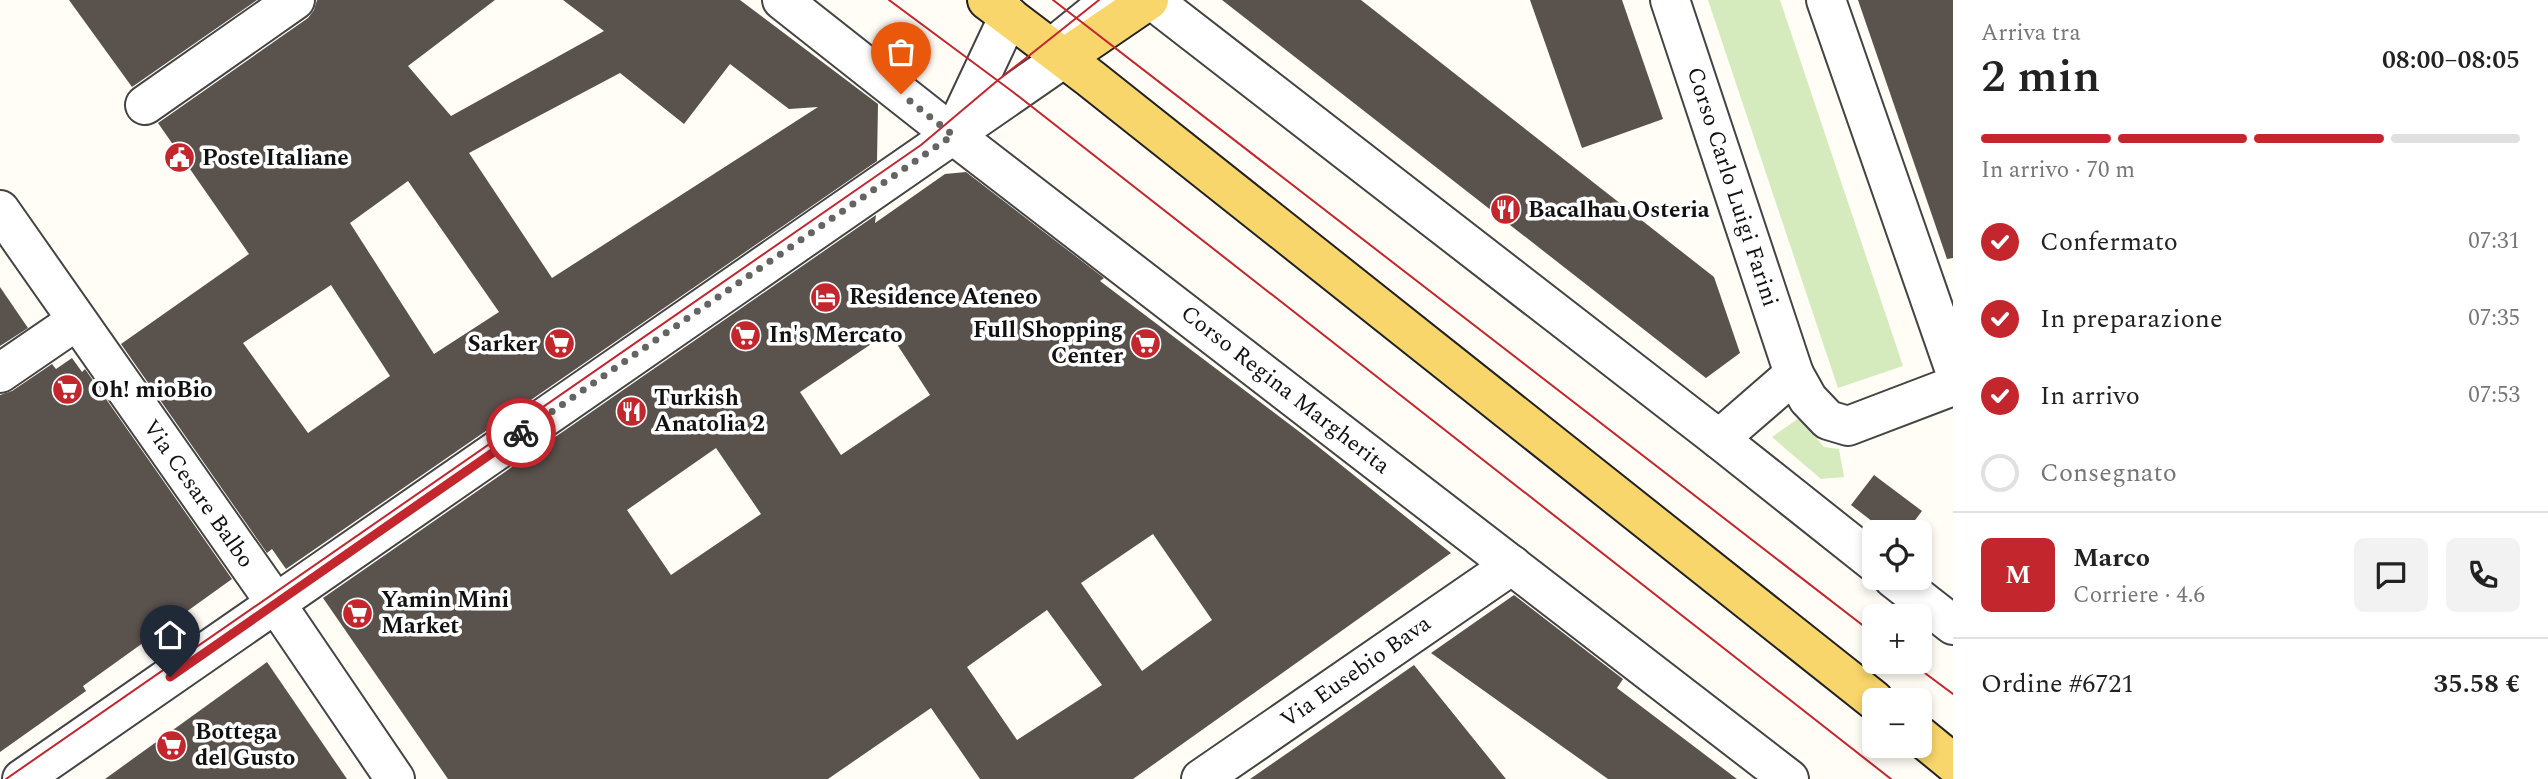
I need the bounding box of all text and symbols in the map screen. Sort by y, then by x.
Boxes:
text: Arriva tra [1981,16,2081,51]
pin [871,22,931,94]
icon: bag [882,33,920,71]
text: 08:00–08:05 [2382,40,2520,80]
text: 2 min [1981,42,2100,112]
street label: Corso Carlo Luigi Farini [1677,63,1787,311]
public building icon: Poste Italiane [162,141,196,175]
place label: Poste Italiane [202,141,349,176]
text: In arrivo · 70 m [1981,153,2135,188]
restaurant icon: Bacalhau Osteria [1488,193,1522,227]
place label: Bacalhau Osteria [1528,193,1710,228]
text: Confermato [2040,222,2178,262]
icon: check [1981,223,2019,261]
text: 07:31 [2468,224,2520,259]
hotel icon: Residence Ateneo [809,280,843,314]
place label: Residence Ateneo [849,280,1038,315]
street label: Corso Regina Margherita [1173,297,1397,483]
text: In preparazione [2040,299,2222,339]
icon: check [1981,300,2019,338]
text: 07:35 [2468,301,2520,336]
place label: Full Shopping Center [973,313,1123,374]
supermarket icon: In's Mercato [729,318,763,352]
place label: In's Mercato [769,318,903,353]
supermarket icon: Full Shopping Center [1129,326,1163,360]
place label: Sarker [467,327,537,362]
supermarket icon: Sarker [543,327,577,361]
supermarket icon: Oh! mioBio [51,373,85,407]
place label: Oh! mioBio [91,373,213,408]
text: In arrivo [2040,376,2140,416]
icon: check [1981,377,2019,415]
text: 07:53 [2468,378,2520,413]
place label: Turkish Anatolia 2 [654,381,765,442]
restaurant icon: Turkish Anatolia 2 [614,394,648,428]
courier [486,398,556,468]
street label: Via Cesare Balbo [134,412,262,576]
icon: bike [502,414,540,452]
text: Consegnato [2040,453,2177,493]
map controls [1862,520,1932,758]
button: locate [1862,520,1932,590]
text: Marco [2073,538,2150,578]
button: chat [2354,538,2428,612]
button: phone [2446,538,2520,612]
text: M [2005,555,2031,595]
text: Corriere · 4.6 [2073,578,2205,613]
place label: Yamin Mini Market [381,583,509,644]
supermarket icon: Yamin Mini Market [341,596,375,630]
button: + [1862,604,1932,674]
pin [140,605,200,677]
street label: Via Eusebio Bava [1273,607,1439,737]
icon: home [151,616,189,654]
text: Ordine #6721 [1981,664,2134,704]
text: 35.58 € [2434,664,2520,704]
button: − [1862,688,1932,758]
place label: Bottega del Gusto [195,715,295,776]
supermarket icon: Bottega del Gusto [155,728,189,762]

